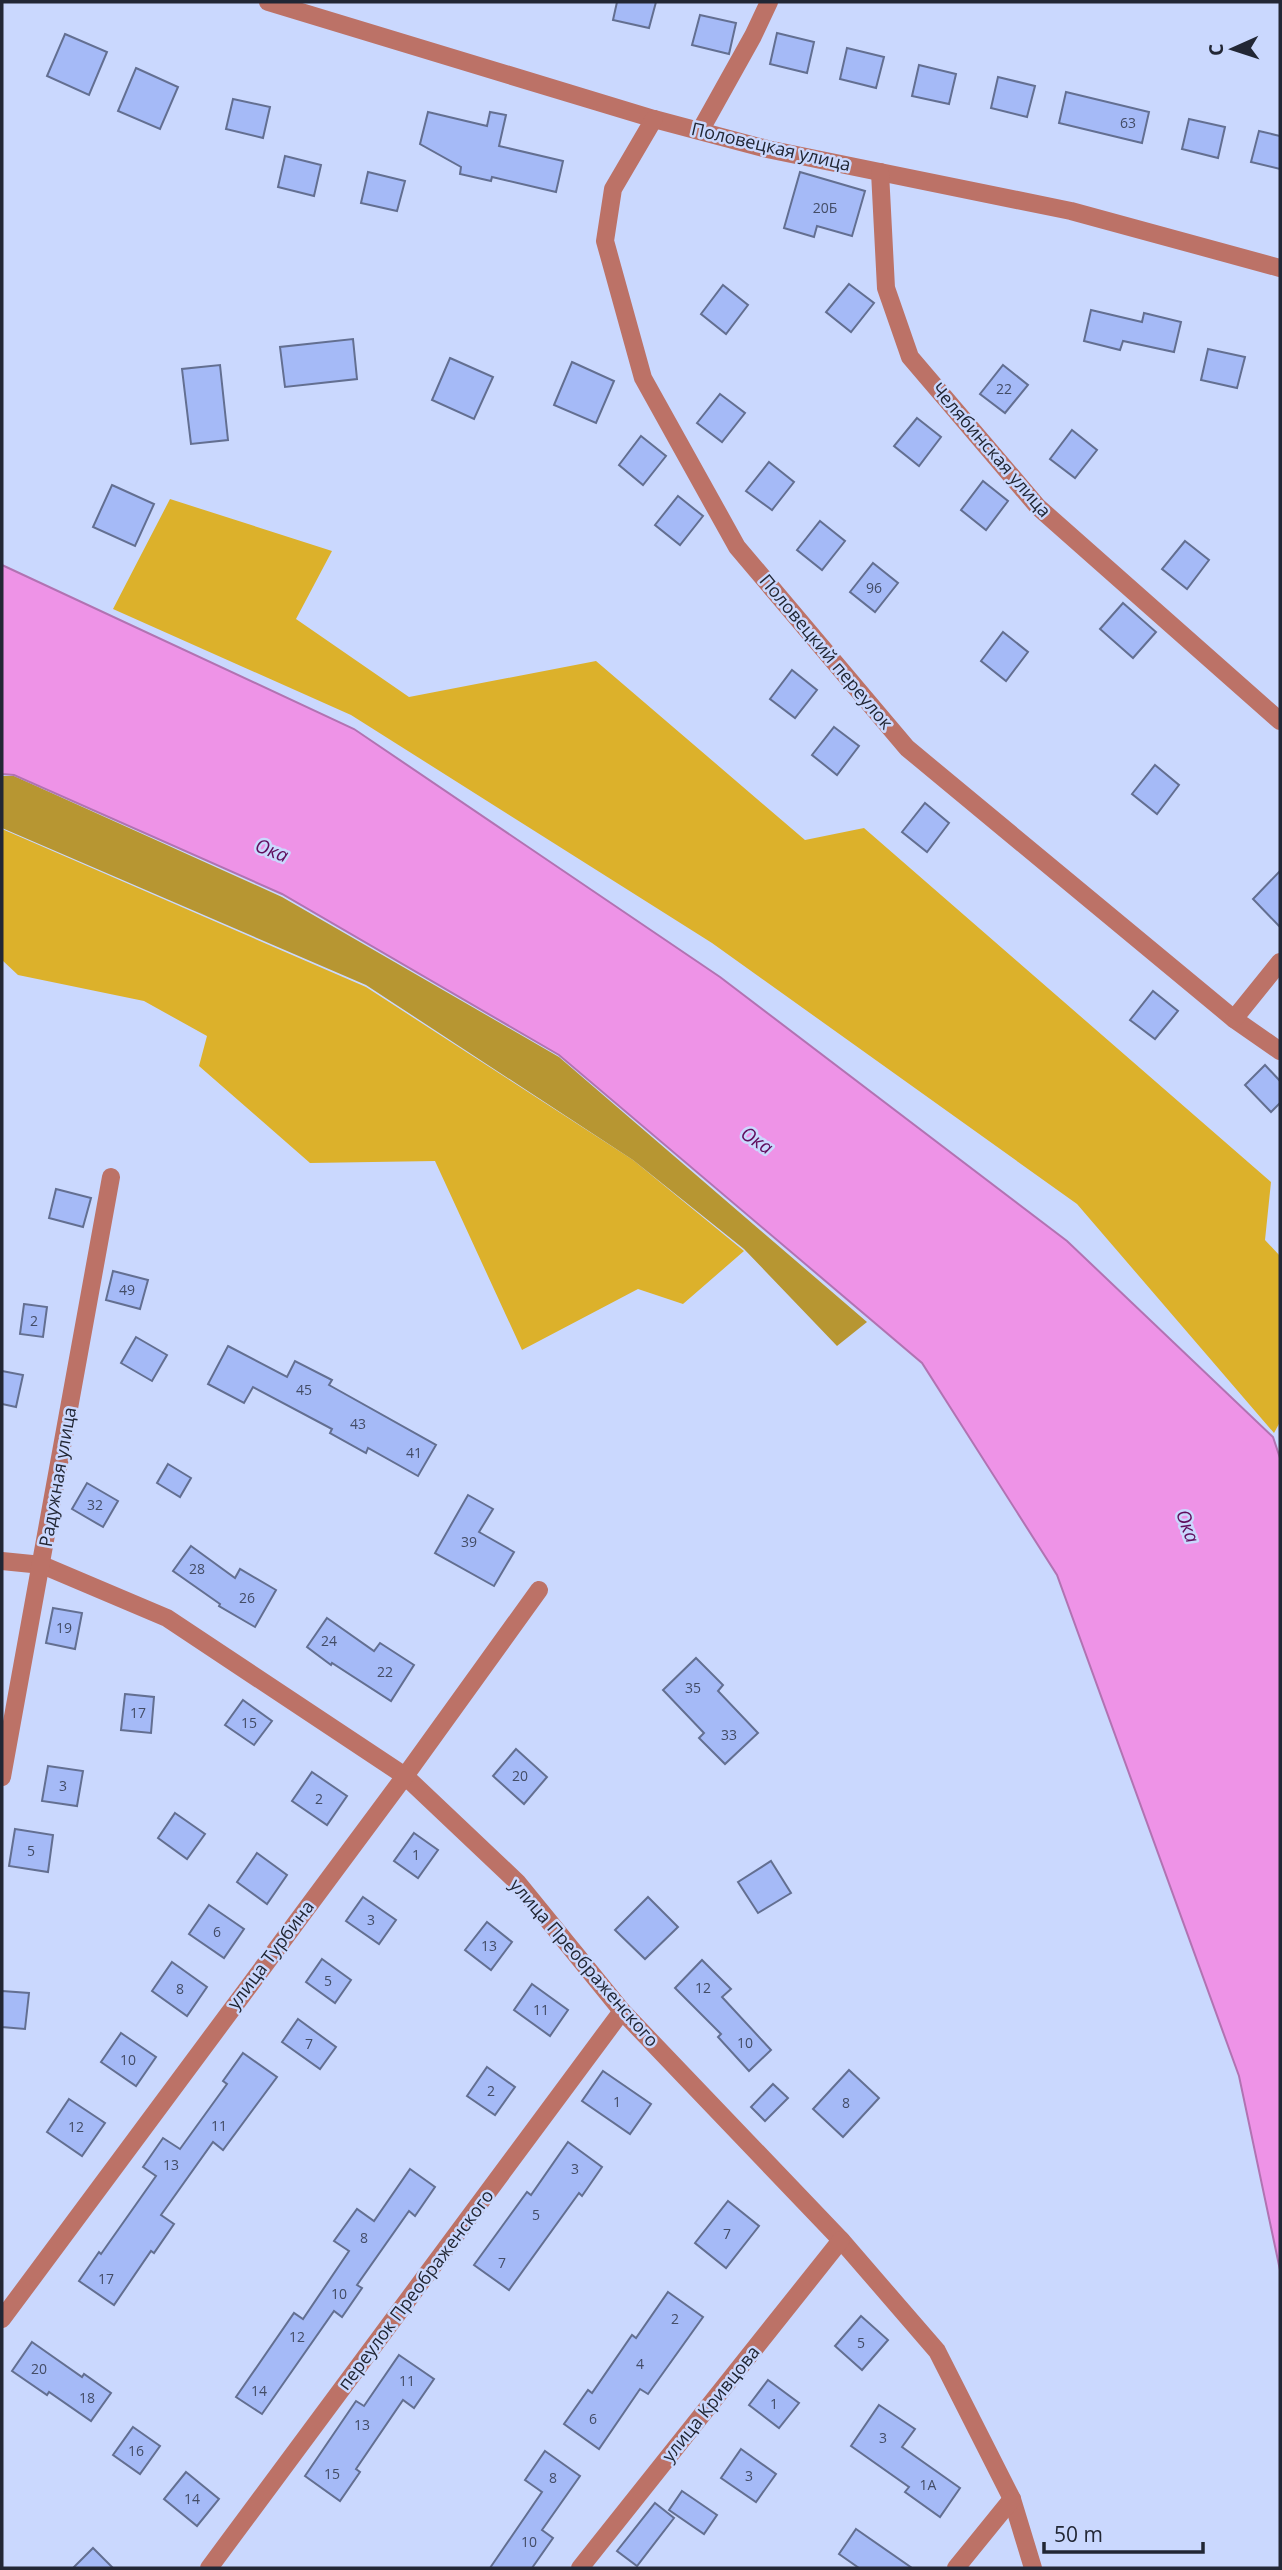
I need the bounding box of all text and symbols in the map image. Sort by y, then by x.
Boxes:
north arrow [1198,14,1268,84]
text: С [1203,43,1229,57]
house number: 63 [1120,113,1136,132]
street label: Половецкая улица [689,116,853,176]
house number: 20Б [813,198,837,217]
street label: Челябинская улица [927,377,1057,522]
house number: 22 [996,379,1012,398]
street label: Половецкий переулок [755,569,899,734]
house number: 96 [866,578,882,597]
water label: Ока [252,832,293,868]
water label: Ока [736,1120,778,1160]
house number: 49 [119,1280,135,1299]
house number: 2 [30,1311,38,1330]
house number: 45 [296,1380,312,1399]
street label: Радужная улица [33,1405,81,1549]
house number: 43 [350,1414,366,1433]
house number: 41 [406,1443,422,1462]
house number: 32 [87,1495,103,1514]
water label: Ока [1170,1506,1206,1546]
house number: 39 [461,1532,477,1551]
house number: 28 [189,1559,205,1578]
house number: 26 [239,1588,255,1607]
house number: 19 [56,1618,72,1637]
house number: 24 [321,1631,337,1650]
house number: 22 [377,1662,393,1681]
house number: 35 [685,1678,701,1697]
house number: 17 [130,1703,146,1722]
house number: 15 [241,1713,257,1732]
house number: 33 [721,1725,737,1744]
house number: 20 [512,1766,528,1785]
house number: 3 [59,1776,67,1795]
house number: 2 [315,1789,323,1808]
house number: 5 [27,1841,35,1860]
house number: 1 [412,1845,420,1864]
street label: улица Преображенского [505,1873,665,2052]
street label: улица Турбина [221,1895,319,2014]
house number: 3 [367,1910,375,1929]
house number: 6 [213,1922,221,1941]
house number: 13 [481,1936,497,1955]
house number: 5 [324,1971,332,1990]
house number: 12 [695,1978,711,1997]
house number: 8 [176,1979,184,1998]
house number: 11 [533,2000,549,2019]
house number: 10 [737,2033,753,2052]
house number: 7 [305,2034,313,2053]
house number: 10 [120,2050,136,2069]
house number: 2 [487,2081,495,2100]
house number: 1 [613,2092,621,2111]
house number: 8 [842,2093,850,2112]
house number: 11 [211,2116,227,2135]
house number: 12 [68,2117,84,2136]
house number: 13 [163,2155,179,2174]
house number: 3 [571,2159,579,2178]
street label: переулок Преображенского [332,2184,499,2395]
house number: 5 [532,2205,540,2224]
house number: 7 [723,2224,731,2243]
house number: 8 [360,2228,368,2247]
house number: 7 [498,2253,506,2272]
house number: 17 [98,2269,114,2288]
house number: 10 [331,2284,347,2303]
house number: 2 [671,2309,679,2328]
house number: 12 [289,2327,305,2346]
house number: 5 [857,2333,865,2352]
street label: улица Кривцова [656,2340,765,2466]
house number: 4 [636,2354,644,2373]
house number: 20 [31,2359,47,2378]
house number: 11 [399,2371,415,2390]
house number: 14 [251,2381,267,2400]
house number: 18 [79,2388,95,2407]
house number: 1 [770,2394,778,2413]
house number: 6 [589,2409,597,2428]
house number: 13 [354,2415,370,2434]
house number: 3 [879,2428,887,2447]
house number: 16 [128,2441,144,2460]
house number: 15 [324,2464,340,2483]
house number: 3 [745,2466,753,2485]
house number: 8 [549,2468,557,2487]
house number: 1А [920,2475,937,2494]
house number: 14 [184,2489,200,2508]
scale bar [1044,2510,1203,2554]
text: 50 m [1054,2520,1103,2548]
house number: 10 [521,2532,537,2551]

